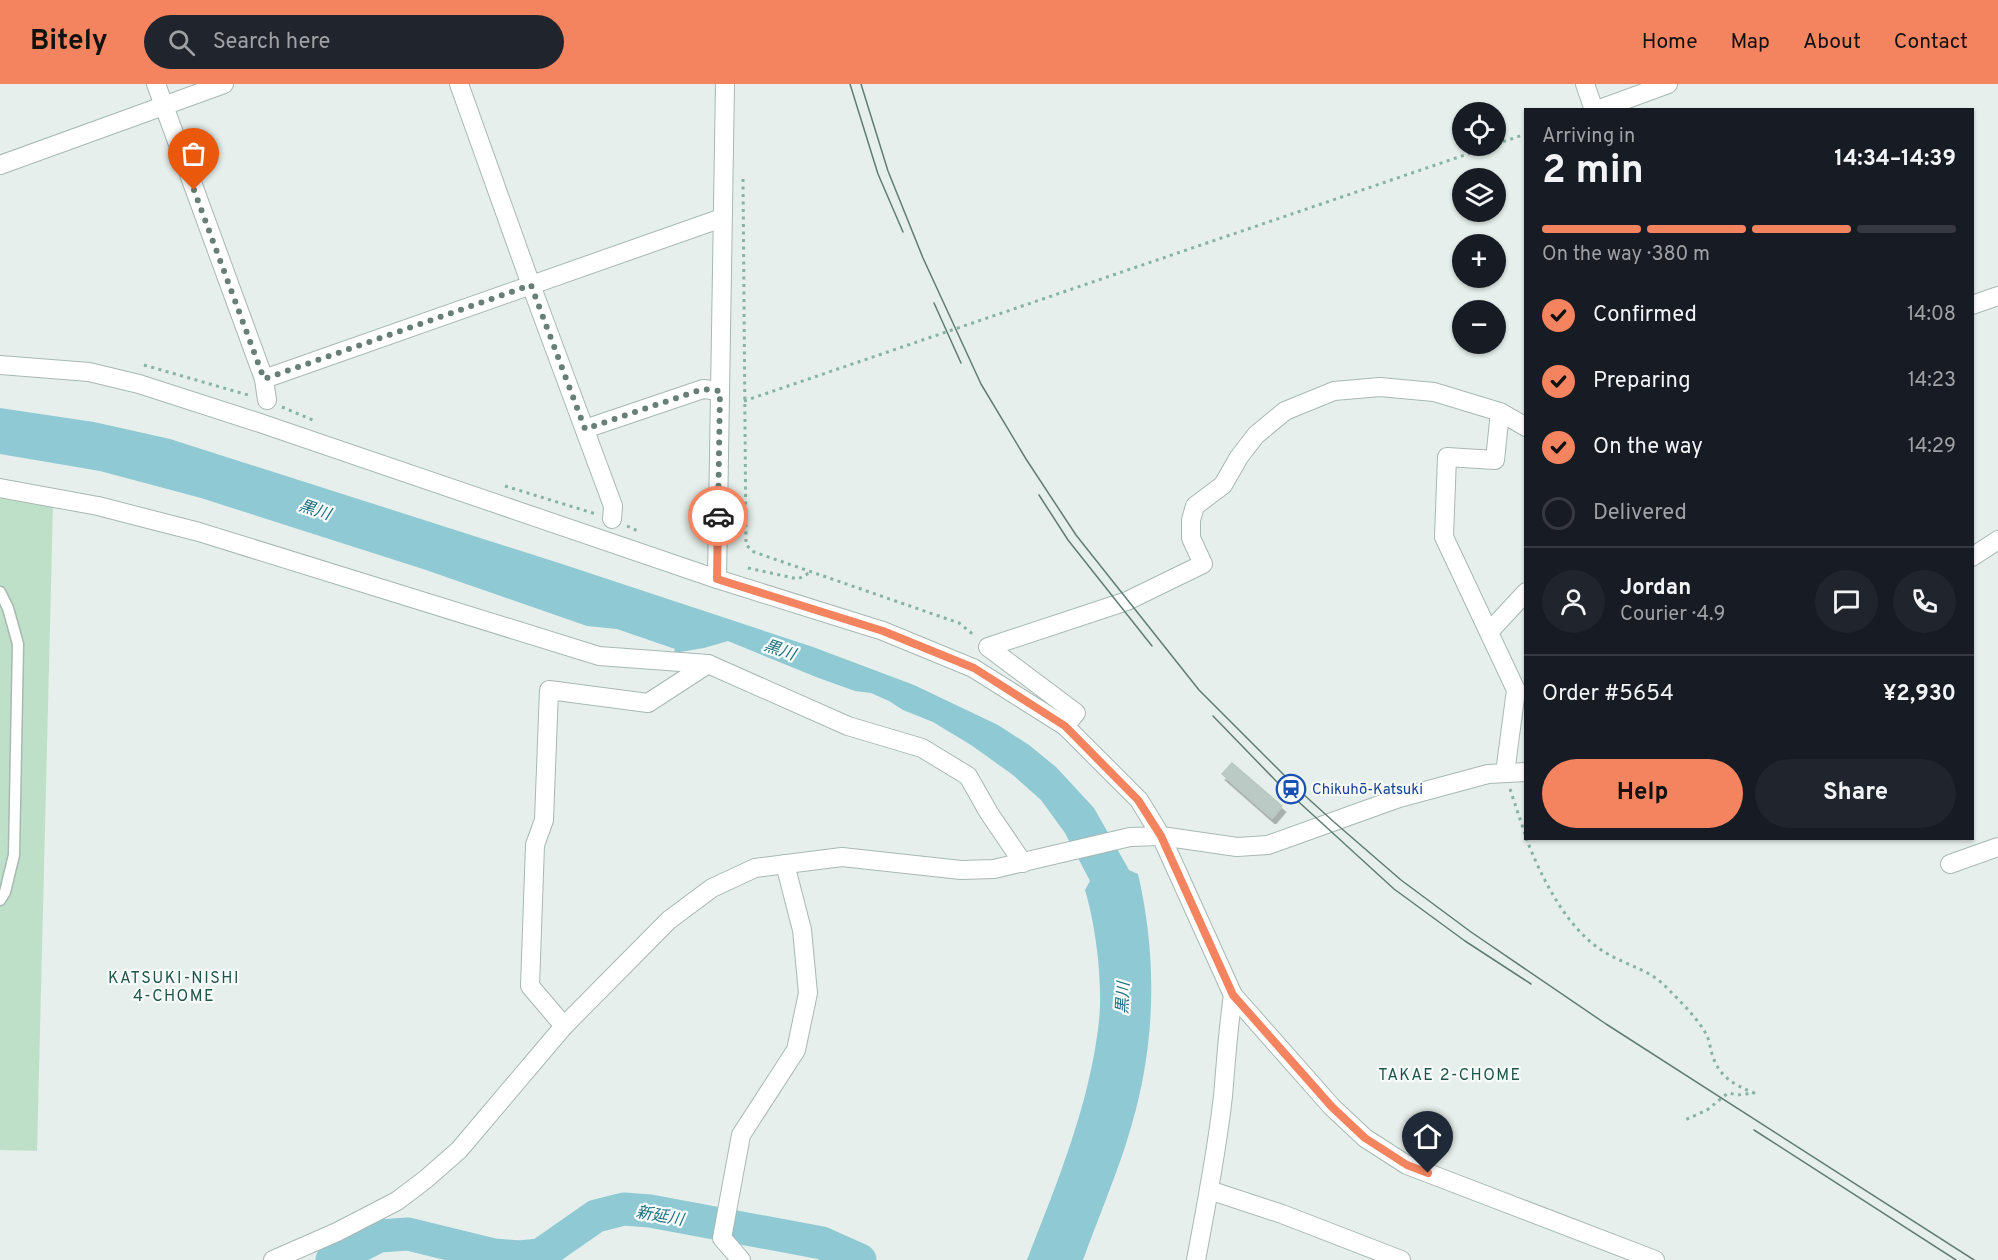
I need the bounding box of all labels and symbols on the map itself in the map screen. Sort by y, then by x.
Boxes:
pin [168,128,219,190]
courier [688,486,748,546]
water label: 黒川 [296,496,335,526]
water label: 黒川 [761,636,800,666]
station icon: Chikuhō-Katsuki [1275,773,1307,805]
place label: Chikuhō-Katsuki [1312,781,1423,800]
district label: KATSUKI-NISHI 4-CHOME [108,969,240,1007]
water label: 黒川 [1113,980,1135,1015]
district label: TAKAE 2-CHOME [1378,1066,1522,1086]
pin [1402,1111,1453,1173]
water label: 新延川 [634,1203,687,1231]

